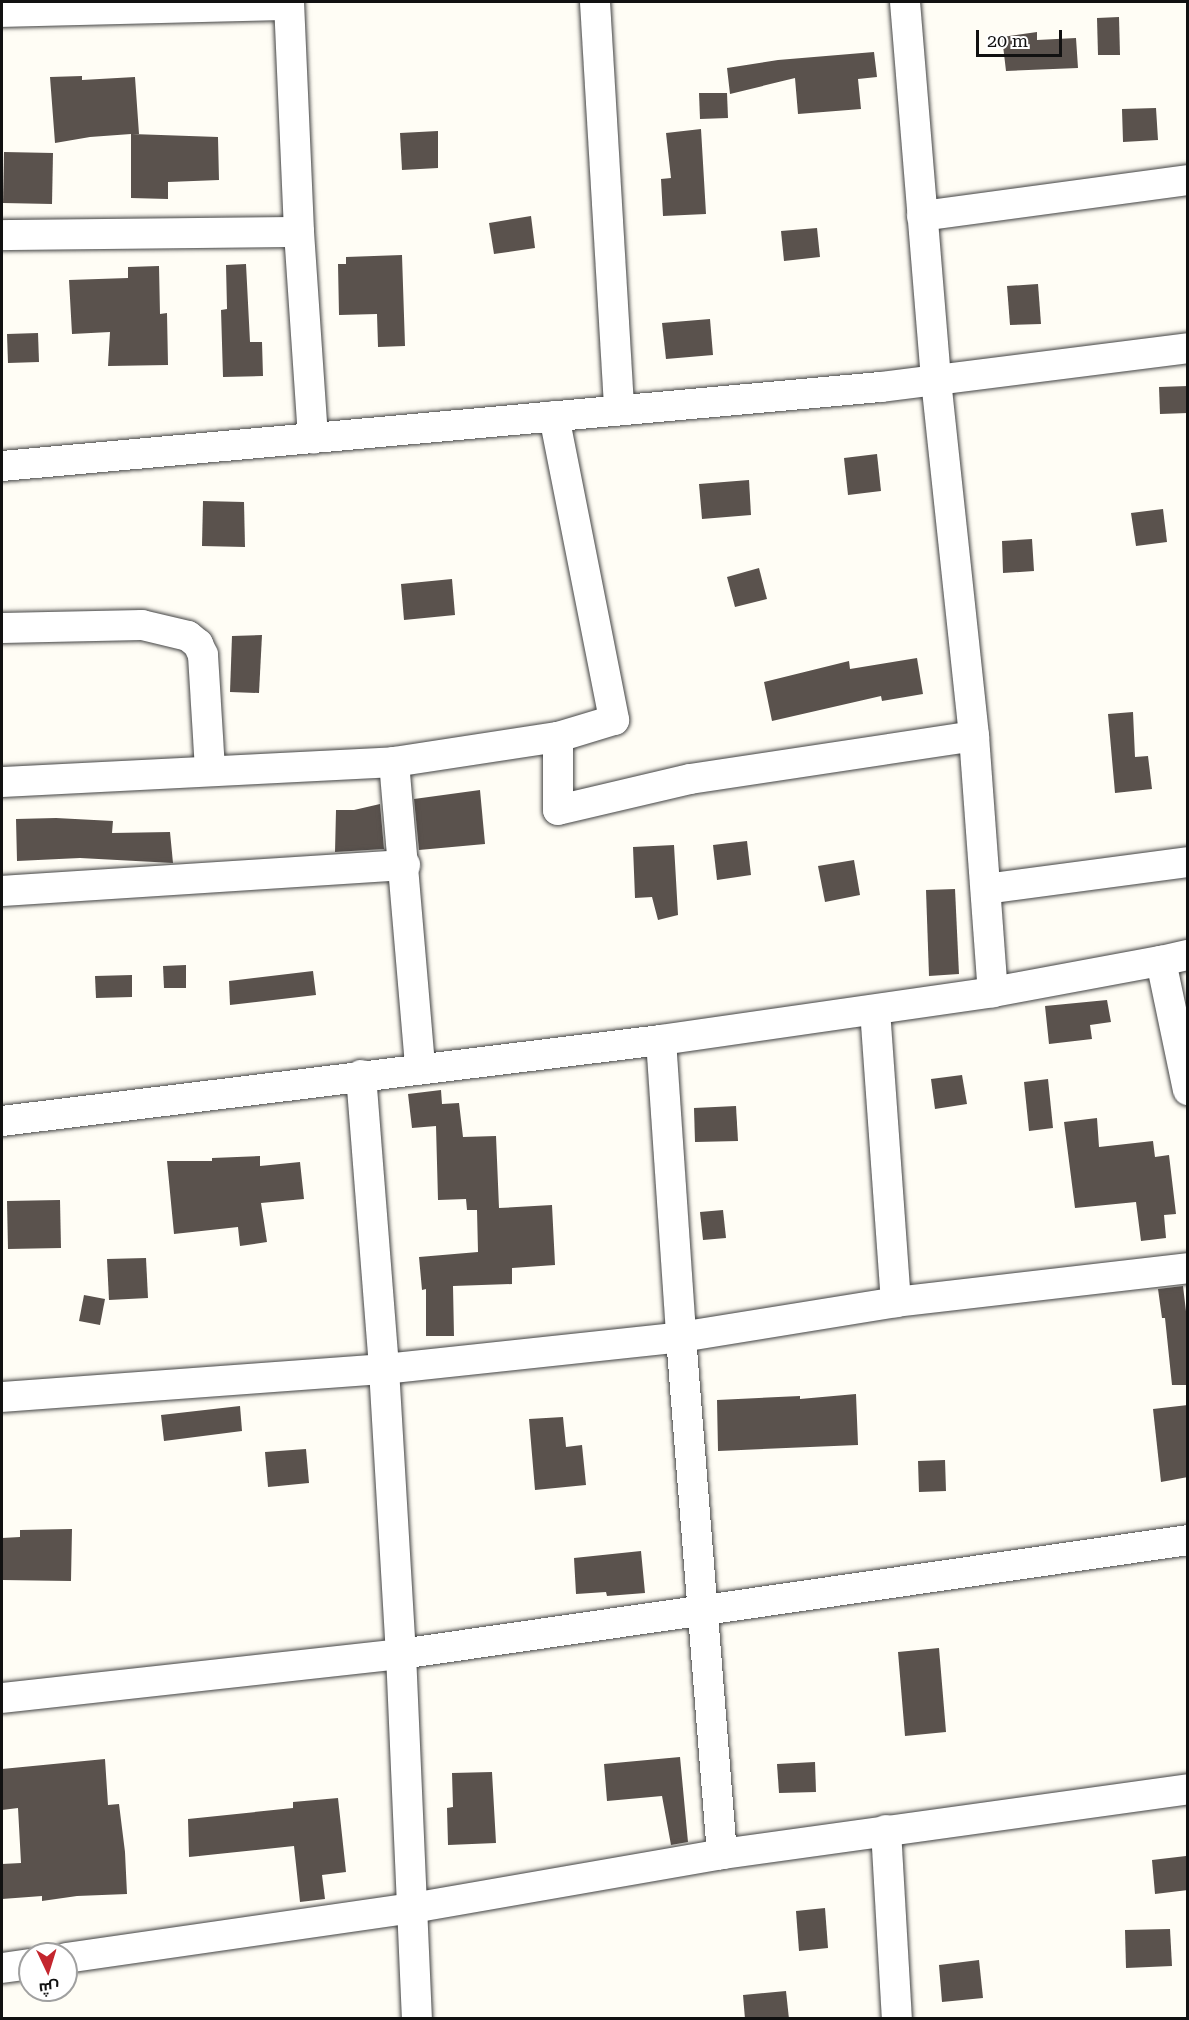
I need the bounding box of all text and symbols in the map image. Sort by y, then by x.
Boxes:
scale bar [979,18,1064,56]
text: 20 m [987,30,1028,51]
north arrow [18,1942,78,2002]
text: ش [38,1978,60,1999]

